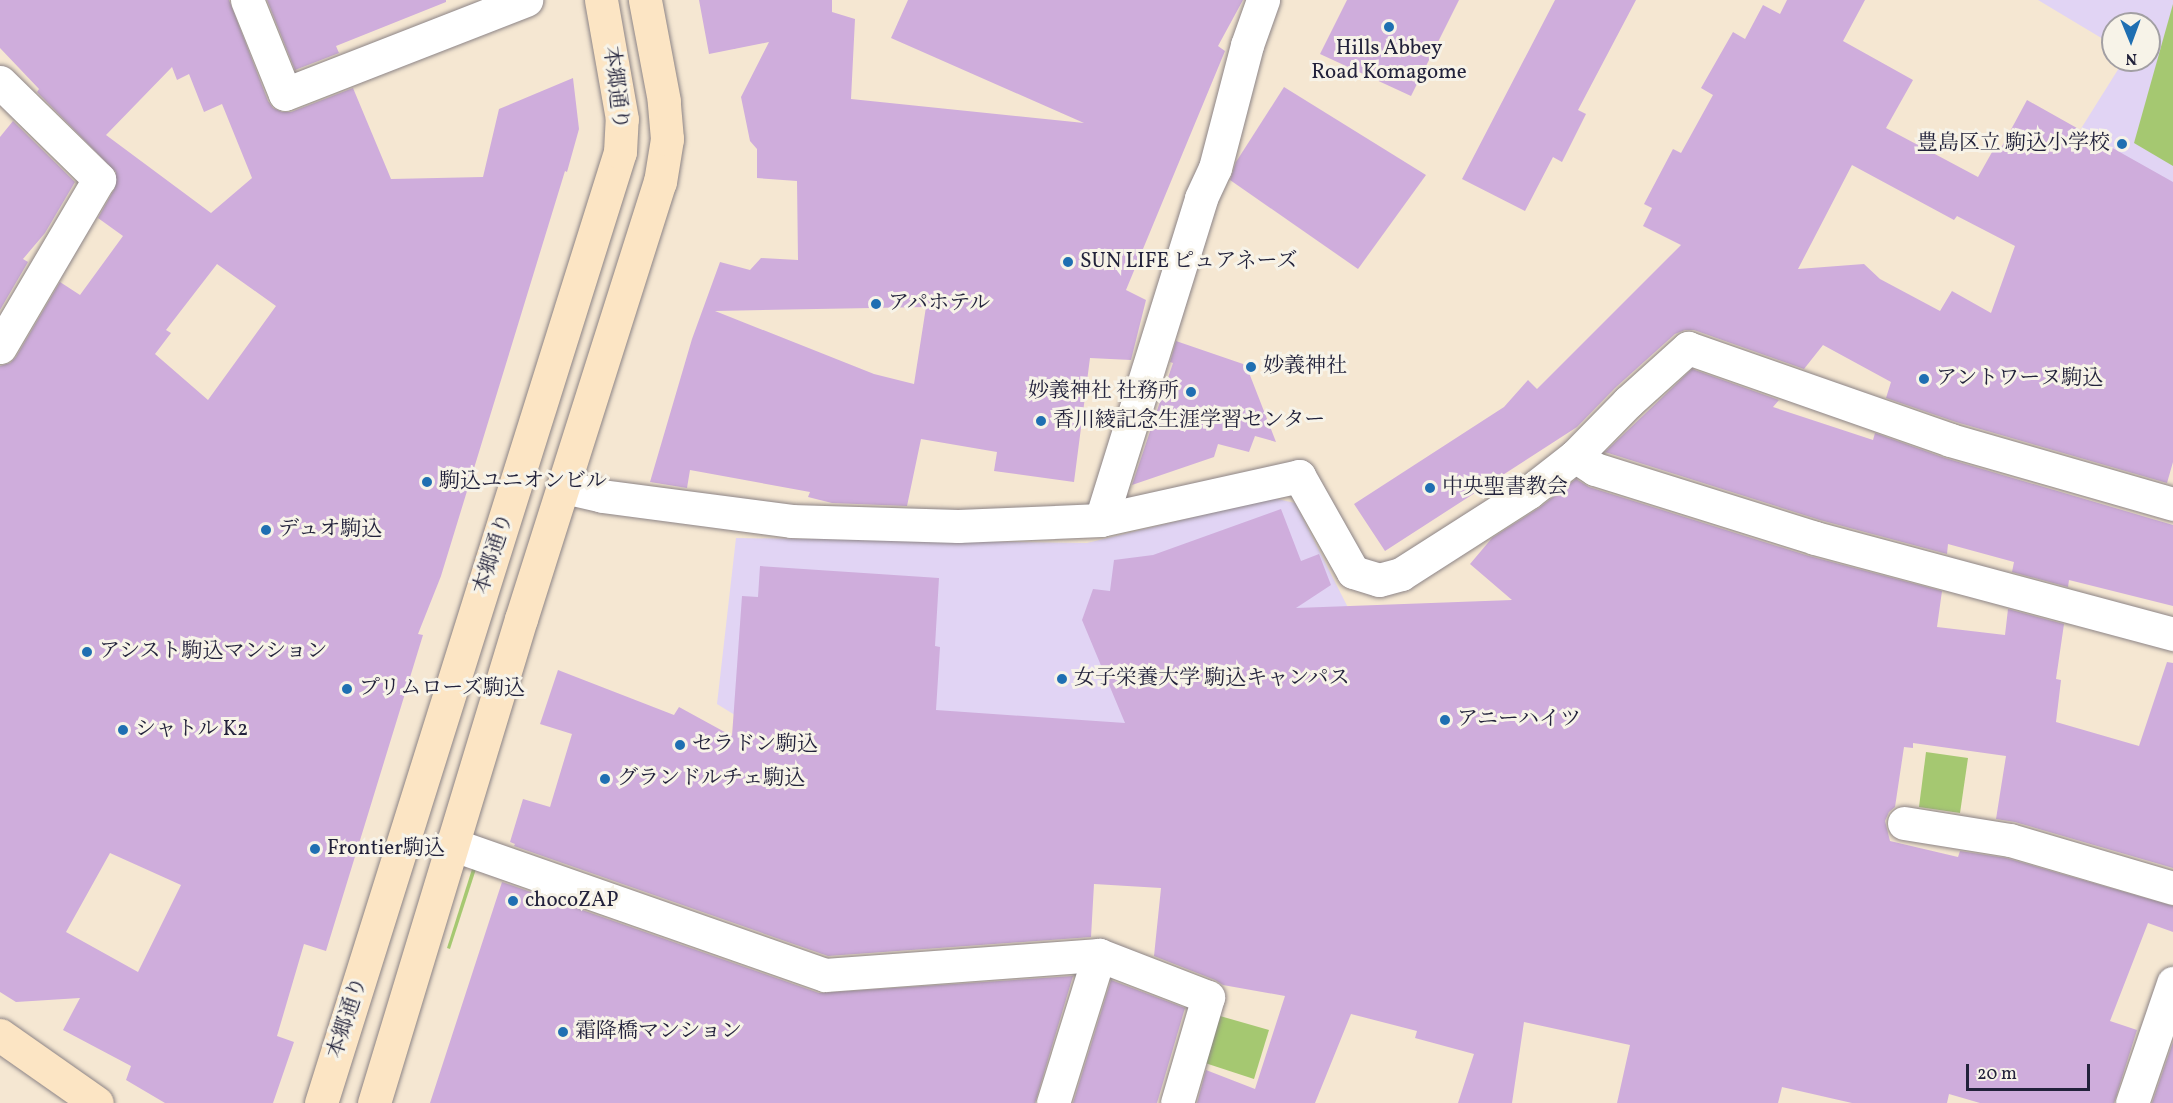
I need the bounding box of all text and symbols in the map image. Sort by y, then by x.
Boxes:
north arrow [2101,12,2161,72]
marker: Hills Abbey Road Komagome [1382,20,1396,34]
place label: Hills Abbey Road Komagome [1311,36,1467,86]
street label: 本郷通り [597,45,633,131]
text: N [2125,47,2137,69]
place label: 豊島区立 駒込小学校 [1917,131,2110,157]
marker: 豊島区立 駒込小学校 [2115,137,2129,151]
place label: SUN LIFE ピュアネーズ [1080,249,1299,275]
marker: SUN LIFE ピュアネーズ [1061,255,1075,269]
place label: アパホテル [888,291,993,317]
marker: アパホテル [869,297,883,311]
place label: 妙義神社 [1263,354,1347,380]
marker: 妙義神社 [1244,360,1258,374]
place label: アントワーヌ駒込 [1936,366,2104,392]
marker: アントワーヌ駒込 [1917,372,1931,386]
place label: 妙義神社 社務所 [1028,379,1179,405]
marker: 妙義神社 社務所 [1184,385,1198,399]
place label: 香川綾記念生涯学習センター [1053,408,1326,434]
marker: 香川綾記念生涯学習センター [1034,414,1048,428]
place label: 駒込ユニオンビル [439,469,607,495]
marker: 駒込ユニオンビル [420,475,434,489]
place label: 中央聖書教会 [1442,475,1568,501]
marker: 中央聖書教会 [1423,481,1437,495]
street label: 本郷通り [469,510,519,598]
place label: デュオ駒込 [278,517,383,543]
marker: デュオ駒込 [259,523,273,537]
place label: アシスト駒込マンション [99,639,330,665]
marker: アシスト駒込マンション [80,645,94,659]
place label: 女子栄養大学 駒込キャンパス [1074,666,1351,692]
marker: 女子栄養大学 駒込キャンパス [1055,672,1069,686]
place label: プリムローズ駒込 [359,676,527,702]
marker: プリムローズ駒込 [340,682,354,696]
place label: アニーハイツ [1457,707,1583,733]
marker: アニーハイツ [1438,713,1452,727]
place label: シャトル K2 [135,717,249,743]
marker: シャトル K2 [116,723,130,737]
place label: セラドン駒込 [692,732,818,758]
marker: セラドン駒込 [673,738,687,752]
place label: グランドルチェ駒込 [617,766,806,792]
marker: グランドルチェ駒込 [598,772,612,786]
place label: Frontier駒込 [327,836,445,862]
marker: Frontier駒込 [308,842,322,856]
place label: chocoZAP [525,888,618,914]
marker: chocoZAP [506,894,520,908]
street label: 本郷通り [323,974,373,1062]
place label: 霜降橋マンション [575,1019,743,1045]
marker: 霜降橋マンション [556,1025,570,1039]
scale bar [1969,1052,2094,1090]
text: 20 m [1977,1062,2017,1087]

